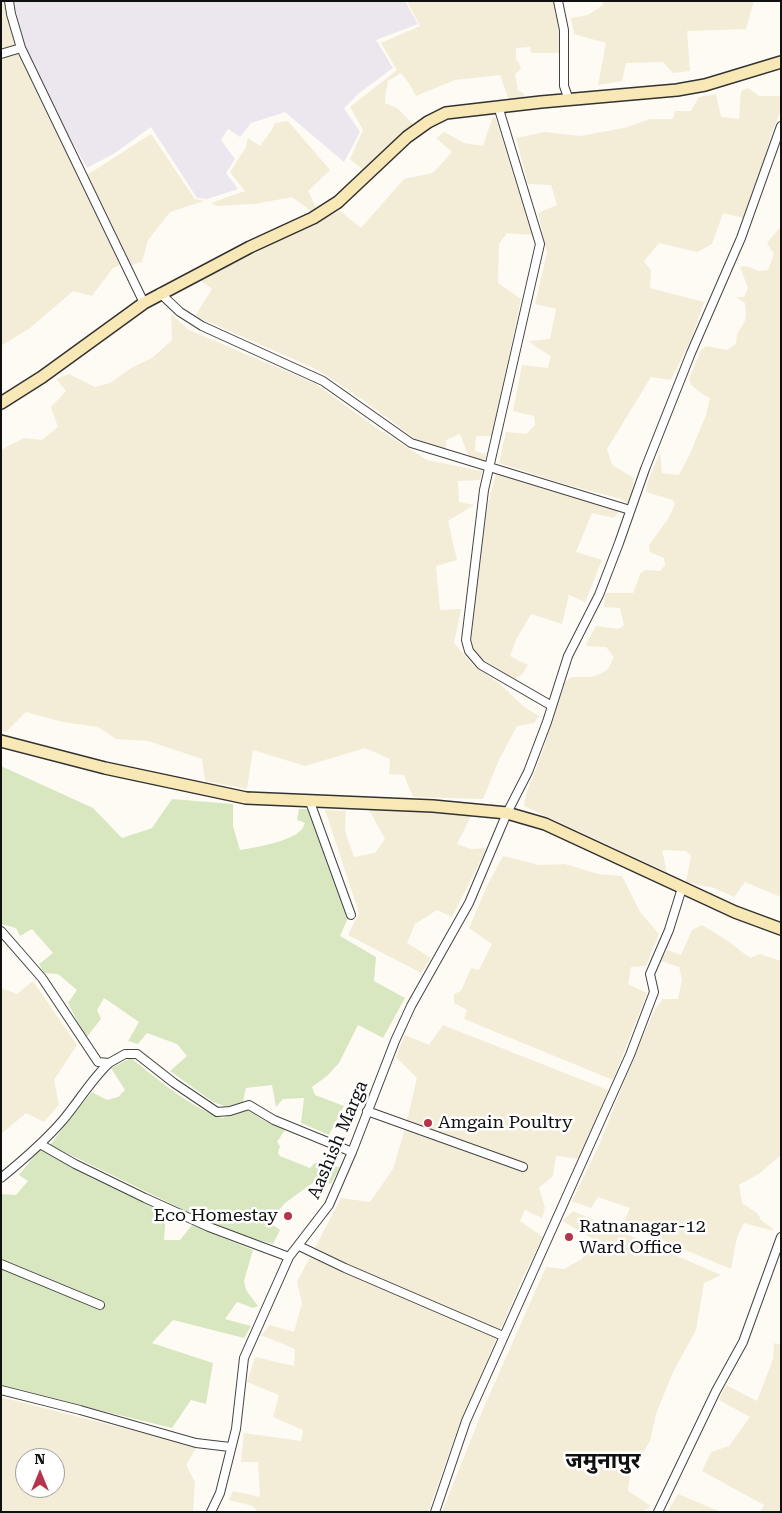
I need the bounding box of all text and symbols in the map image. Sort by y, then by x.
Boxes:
street label: Aashish Marga [303,1078,373,1202]
place label: Amgain Poultry [438,1112,573,1134]
marker: Amgain Poultry [422,1117,434,1129]
place label: Eco Homestay [153,1205,278,1227]
marker: Eco Homestay [282,1210,294,1222]
place label: Ratnanagar-12 Ward Office [579,1216,706,1258]
marker: Ratnanagar-12 Ward Office [563,1231,575,1243]
north arrow [15,1448,65,1498]
district label: जमुनापुर [566,1449,640,1475]
text: N [35,1451,45,1467]

